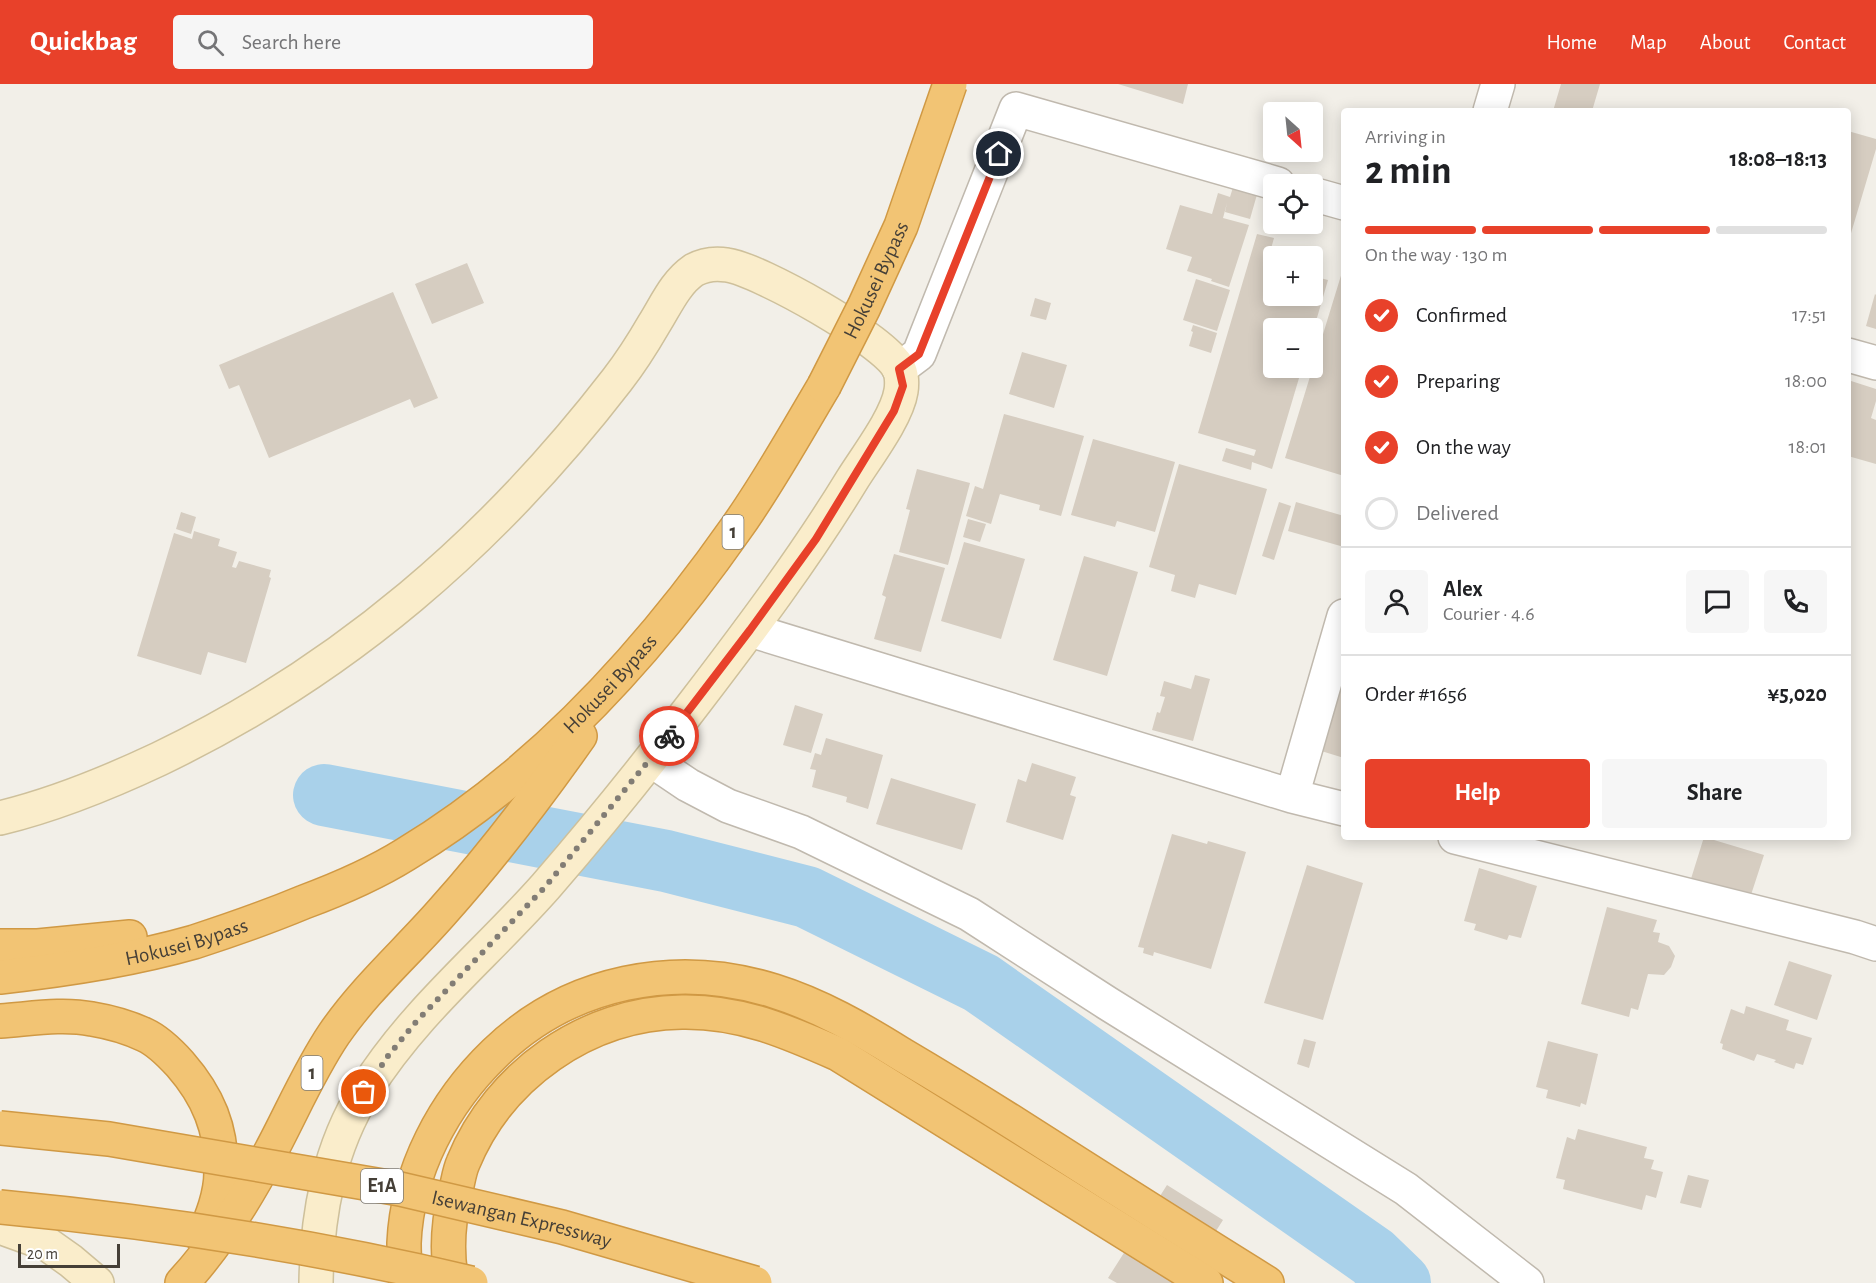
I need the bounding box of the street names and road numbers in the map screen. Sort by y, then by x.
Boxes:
street label: Hokusei Bypass [839,218,912,342]
road number: 1 [722,515,744,549]
street label: Hokusei Bypass [559,630,661,737]
street label: Hokusei Bypass [123,914,251,969]
road number: 1 [302,1056,322,1090]
road number: E1A [361,1169,403,1203]
street label: Isewangan Expressway [430,1186,614,1251]

